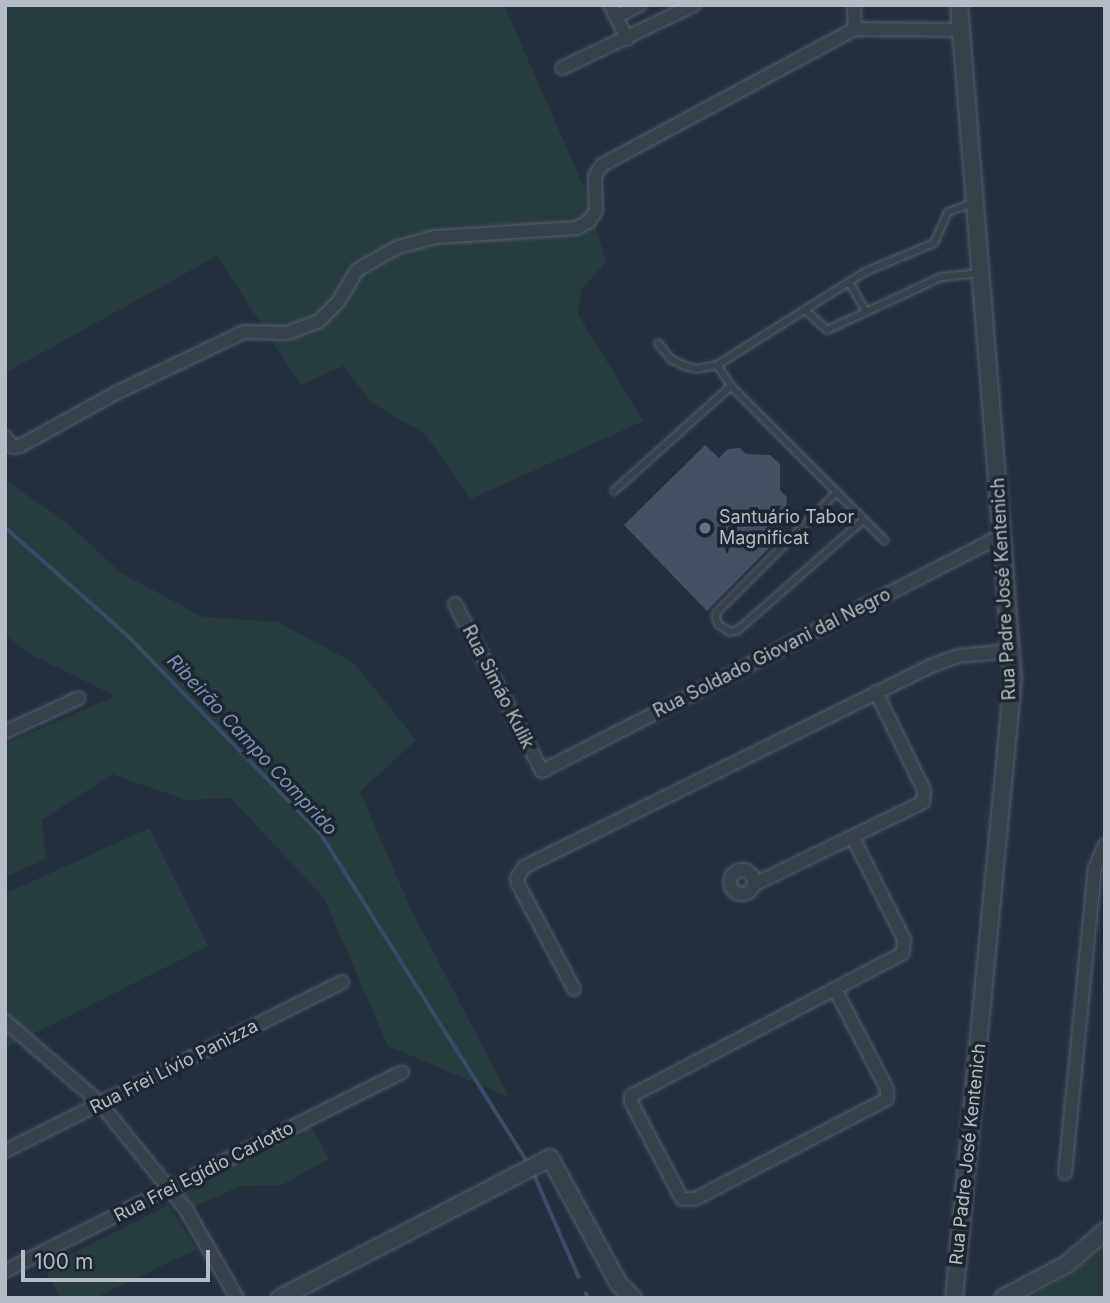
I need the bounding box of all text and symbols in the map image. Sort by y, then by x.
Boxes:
street label: Rua Padre José Kentenich [987,477,1021,701]
place label: Santuário Tabor Magnificat [719,507,854,550]
marker: Santuário Tabor Magnificat [697,520,713,536]
street label: Rua Soldado Giovani dal Negro [650,584,894,722]
street label: Rua Simão Kulik [458,622,538,752]
water label: Ribeirão Campo Comprido [162,650,342,840]
street label: Rua Frei Lívio Panizza [87,1015,261,1119]
street label: Rua Padre José Kentenich [946,1042,990,1266]
street label: Rua Frei Egídio Carlotto [111,1117,297,1227]
scale bar [24,1236,214,1280]
text: 100 m [34,1249,93,1274]

